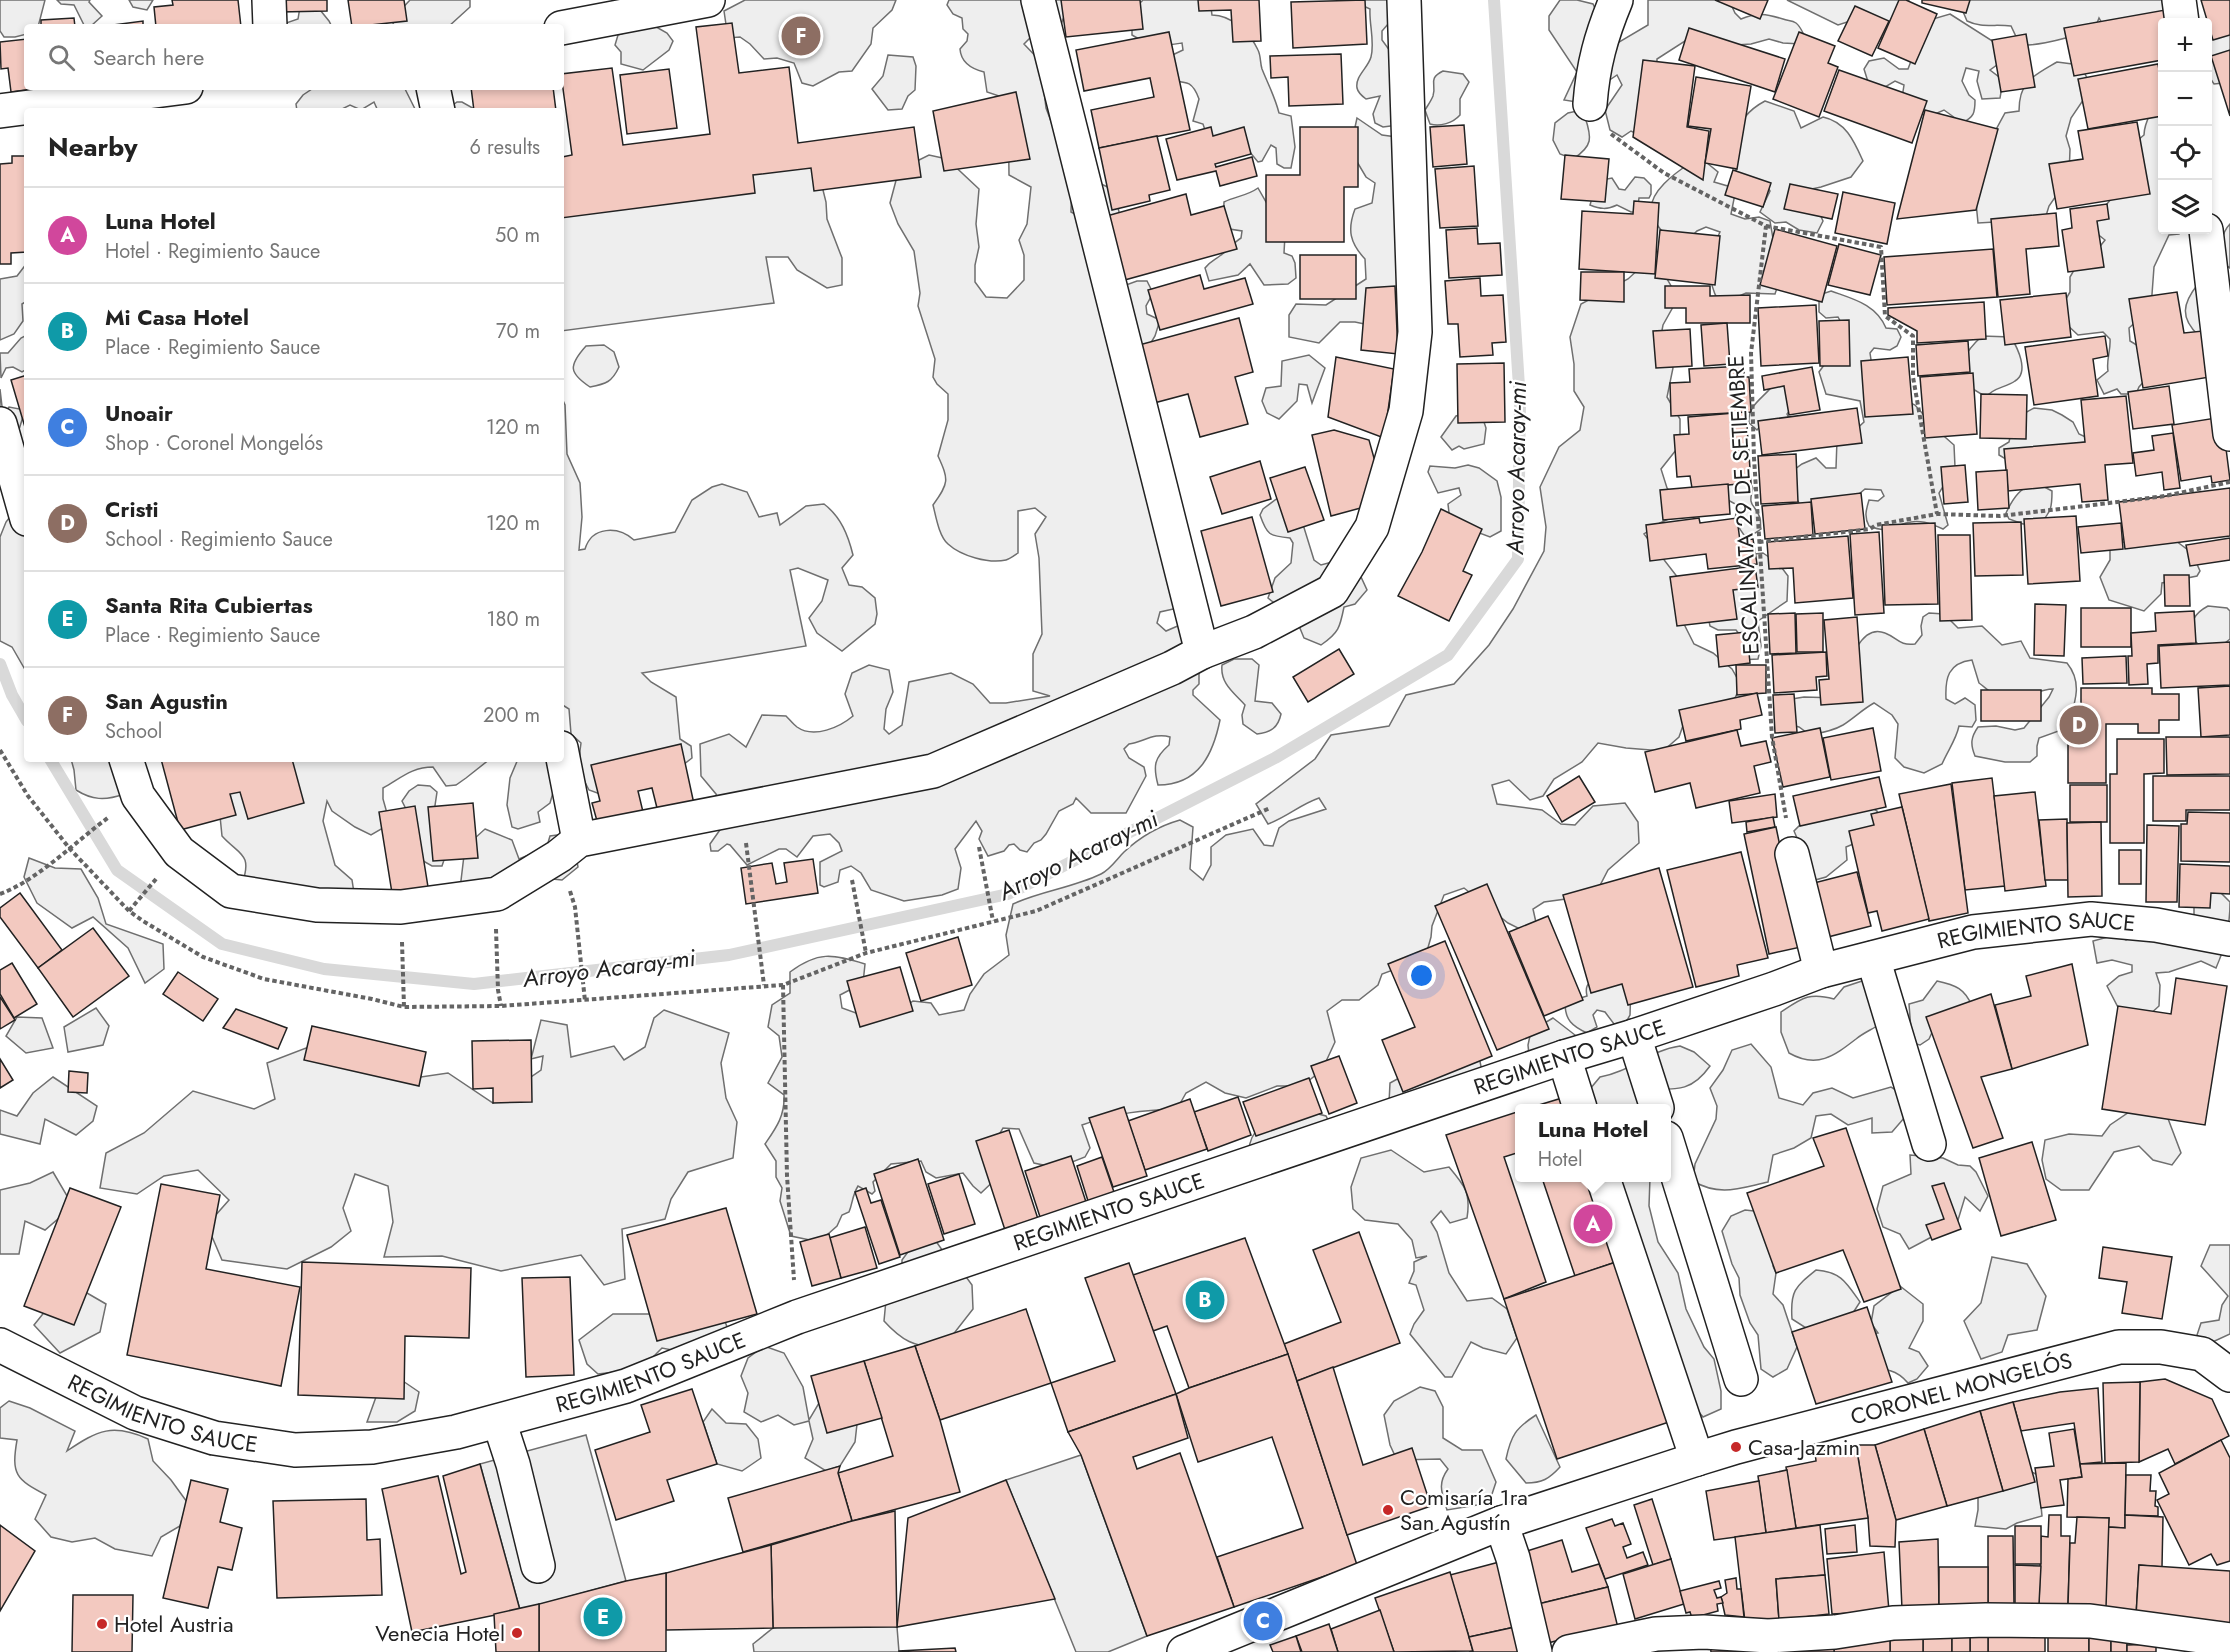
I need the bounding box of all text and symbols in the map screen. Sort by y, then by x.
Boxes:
pin: F [782,14,820,58]
map controls [2158,18,2212,234]
button: + [2158,18,2212,72]
search box [24,24,564,90]
icon: search [45,41,78,74]
text: Search here [93,41,204,73]
button: − [2158,72,2212,126]
button: locate [2158,126,2212,180]
text: Nearby [48,128,137,166]
text: 6 results [470,133,540,162]
button: layers [2158,180,2212,234]
text: Luna Hotel [105,205,216,237]
text: A [60,221,75,250]
text: 50 m [495,221,540,250]
text: Hotel · Regimiento Sauce [105,237,320,266]
text: Mi Casa Hotel [105,301,249,333]
text: B [61,317,74,346]
text: 70 m [496,317,540,346]
text: Place · Regimiento Sauce [105,333,320,362]
street label: ESCALINATA 29 DE SETIEMBRE [1719,355,1767,655]
water label: Arroyo Acaray-mi [1497,380,1535,556]
text: Unoair [105,397,173,429]
text: C [60,413,75,442]
text: 120 m [486,413,540,442]
text: Shop · Coronel Mongelós [105,429,323,458]
text: Cristi [105,493,159,525]
text: D [60,509,75,538]
text: 120 m [486,509,540,538]
text: School · Regimiento Sauce [105,525,333,554]
text: Santa Rita Cubiertas [105,589,313,621]
text: E [61,605,74,634]
text: 180 m [486,605,540,634]
text: Place · Regimiento Sauce [105,621,320,650]
text: San Agustin [105,685,228,717]
text: F [62,701,73,730]
text: 200 m [483,701,540,730]
pin: D [2060,702,2098,748]
text: School [105,717,162,746]
water label: Arroyo Acaray-mi [991,801,1164,909]
street label: REGIMIENTO SAUCE [1933,903,2137,957]
water label: Arroyo Acaray-mi [520,940,698,996]
your location [1407,961,1436,990]
street label: REGIMIENTO SAUCE [1469,1011,1670,1103]
popup [1515,1104,1671,1182]
text: Luna Hotel [1538,1113,1648,1145]
text: Hotel [1538,1145,1583,1174]
street label: REGIMIENTO SAUCE [1009,1164,1209,1259]
pin: A [1574,1202,1612,1246]
pin: B [1186,1278,1224,1322]
street label: REGIMIENTO SAUCE [552,1323,750,1420]
street label: CORONEL MONGELÓS [1847,1344,2076,1432]
street label: REGIMIENTO SAUCE [62,1366,260,1460]
place label: Casa Jazmin [1748,1431,1860,1463]
marker: Casa Jazmin [1729,1440,1743,1454]
place label: Comisaría 1ra San Agustín [1400,1481,1528,1538]
marker: Comisaría 1ra San Agustín [1381,1503,1395,1517]
pin: E [584,1594,622,1640]
pin: C [1244,1598,1282,1644]
place label: Hotel Austria [114,1608,234,1640]
marker: Hotel Austria [95,1617,109,1631]
place label: Venecia Hotel [375,1617,505,1649]
marker: Venecia Hotel [510,1626,524,1640]

